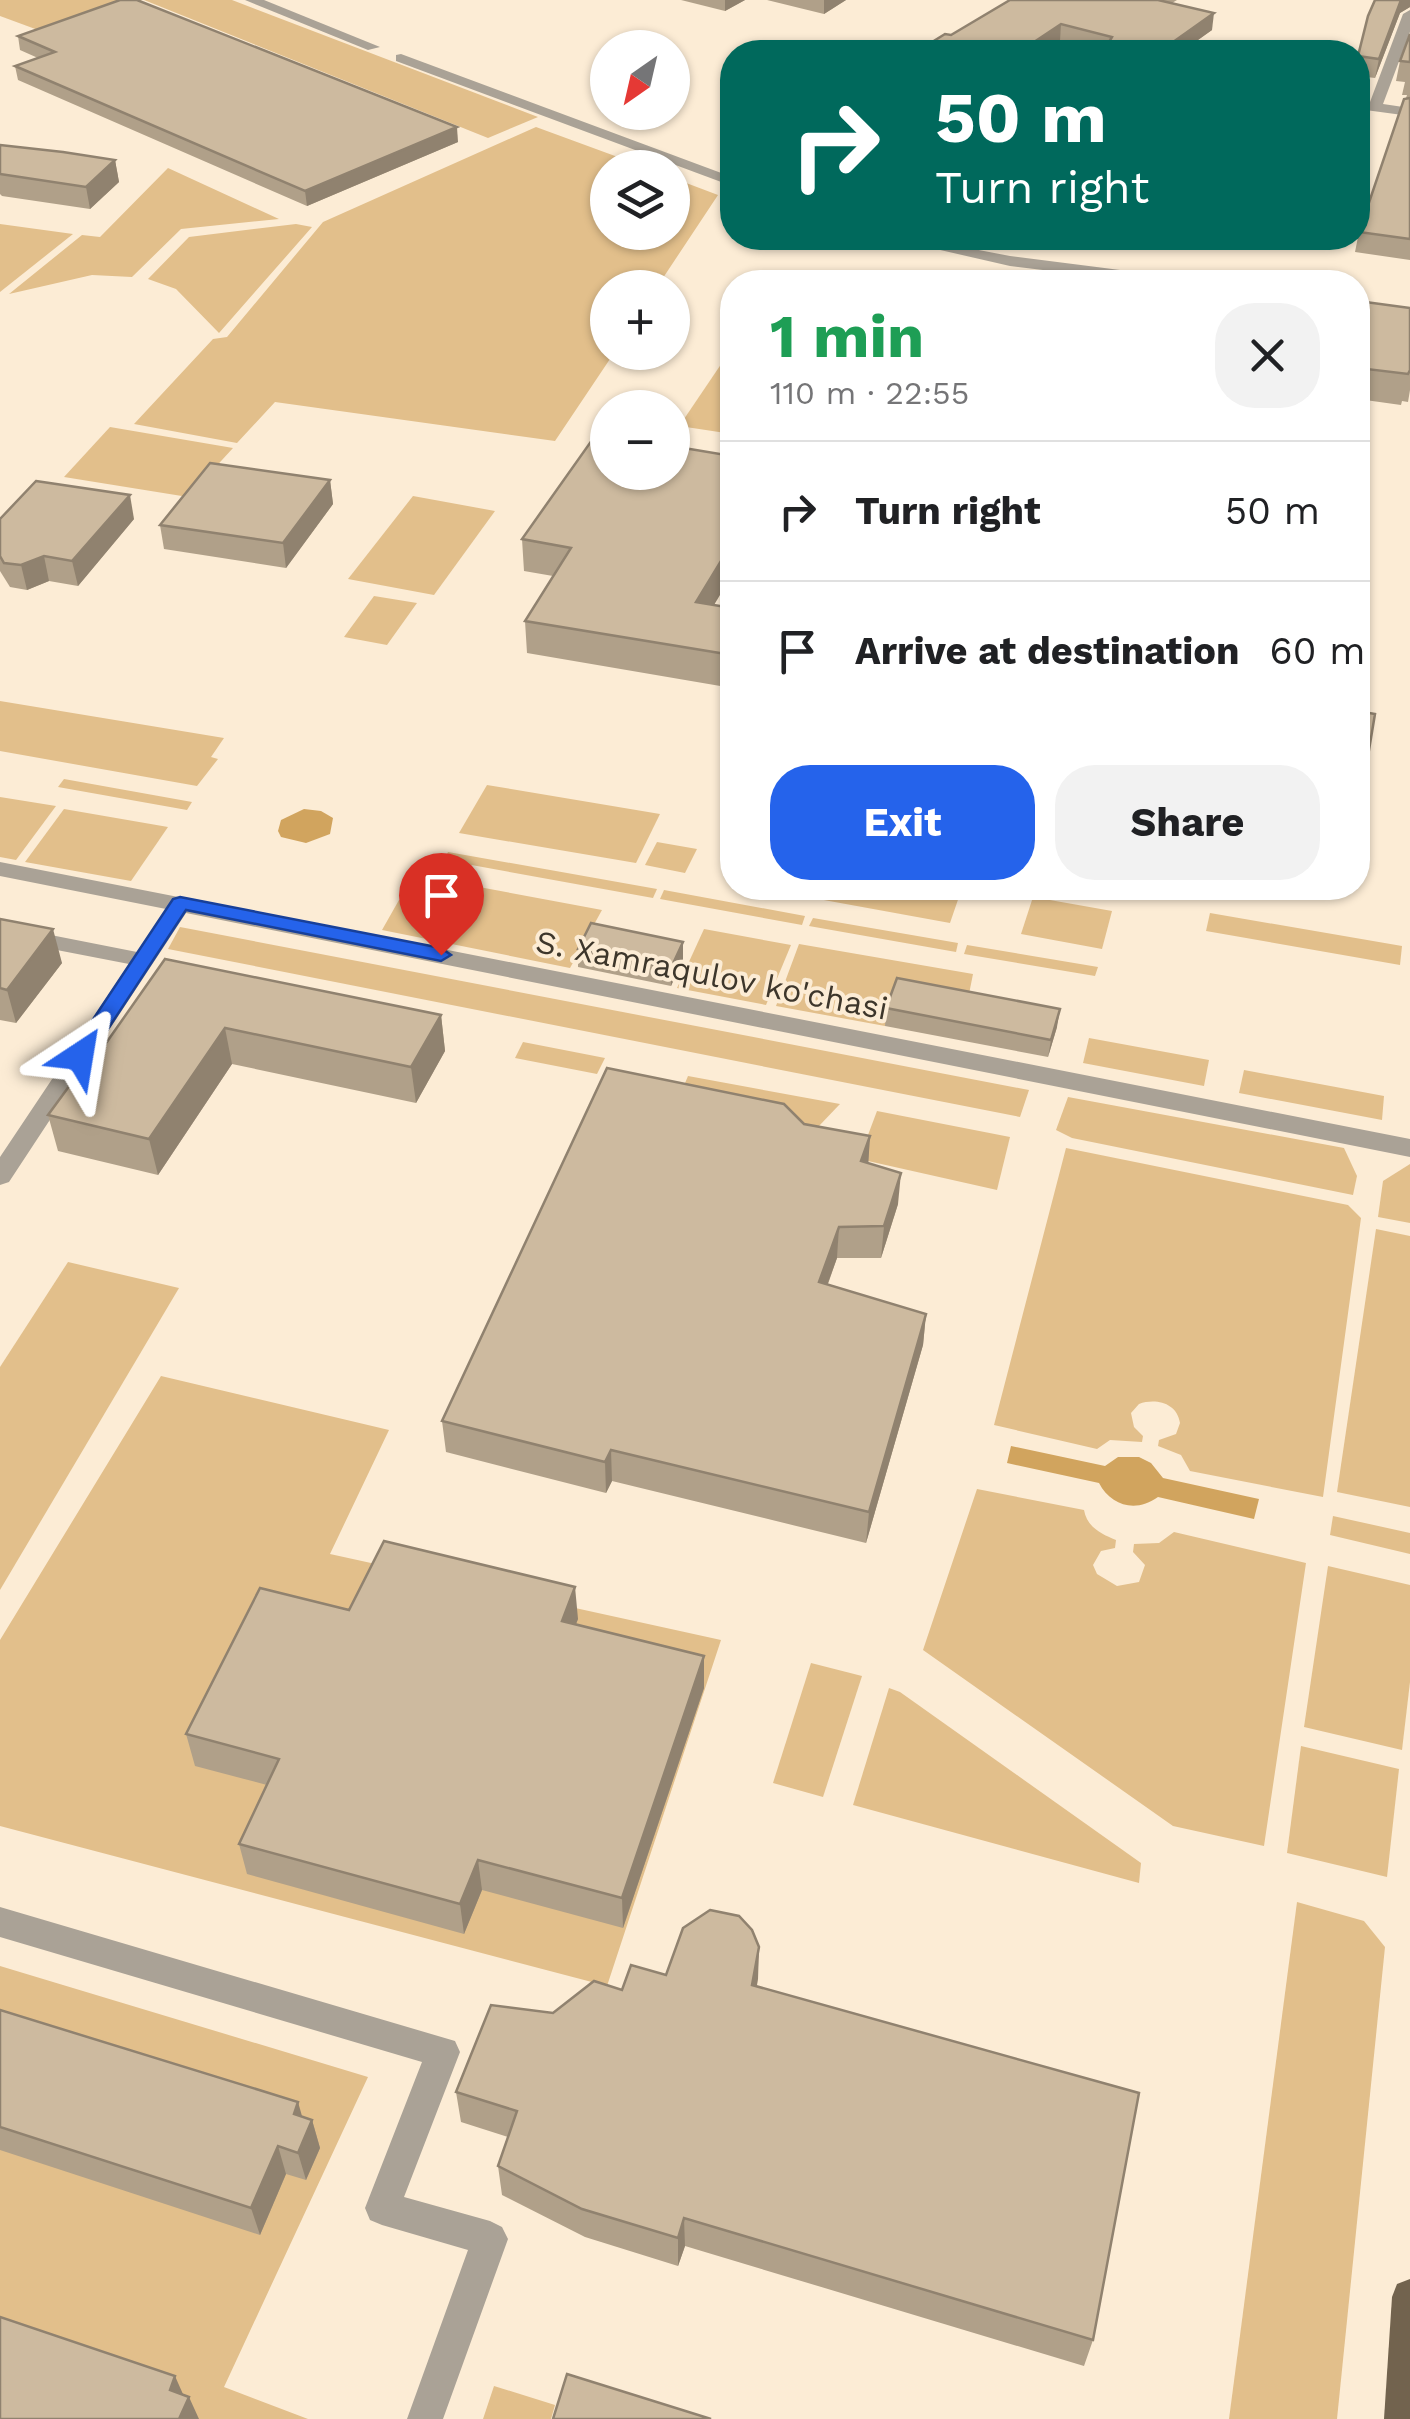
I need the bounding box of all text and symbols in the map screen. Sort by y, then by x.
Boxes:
north arrow [590,30,690,130]
map controls [590,30,690,490]
text: 50 m [935,77,1107,159]
icon: right [770,80,900,210]
button: layers [590,150,690,250]
text: Turn right [935,161,1149,214]
button: + [590,270,690,370]
text: 1 min [770,301,924,372]
button: close [1215,303,1320,408]
text: 110 m · 22:55 [770,374,969,412]
button: − [590,390,690,490]
icon: right [770,484,825,539]
text: Turn right [855,489,1041,533]
text: 50 m [1225,489,1320,533]
icon: arrive [770,624,825,679]
text: Arrive at destination [855,629,1240,673]
text: 60 m [1270,629,1365,673]
button: Exit [770,765,1035,880]
button: Share [1055,765,1320,880]
pin [399,853,484,956]
icon: arrive [414,868,469,923]
street label: S. Xamraqulov ko'chasi [533,922,891,1028]
position arrow [28,1004,132,1108]

